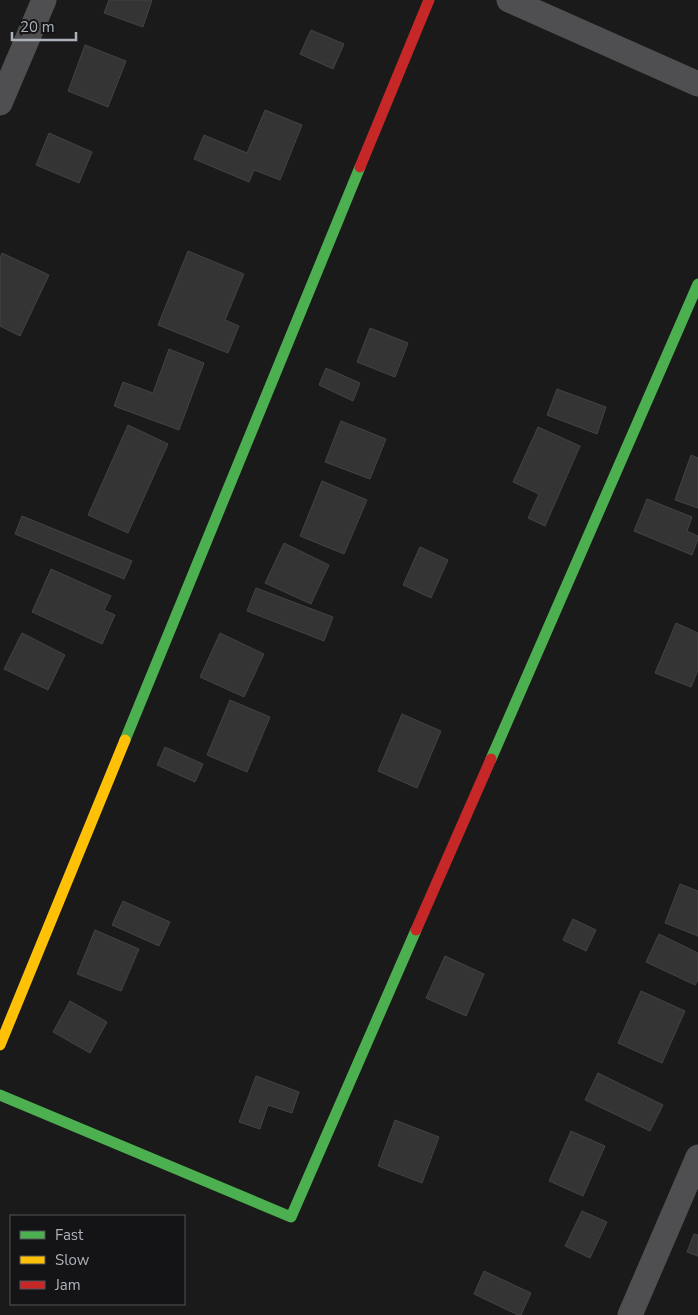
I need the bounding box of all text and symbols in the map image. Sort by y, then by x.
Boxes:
scale bar [12,10,76,42]
text: 20 m [20,17,55,37]
legend [10,1215,185,1305]
text: Fast [55,1225,84,1245]
text: Slow [55,1250,90,1270]
text: Jam [54,1275,81,1295]

